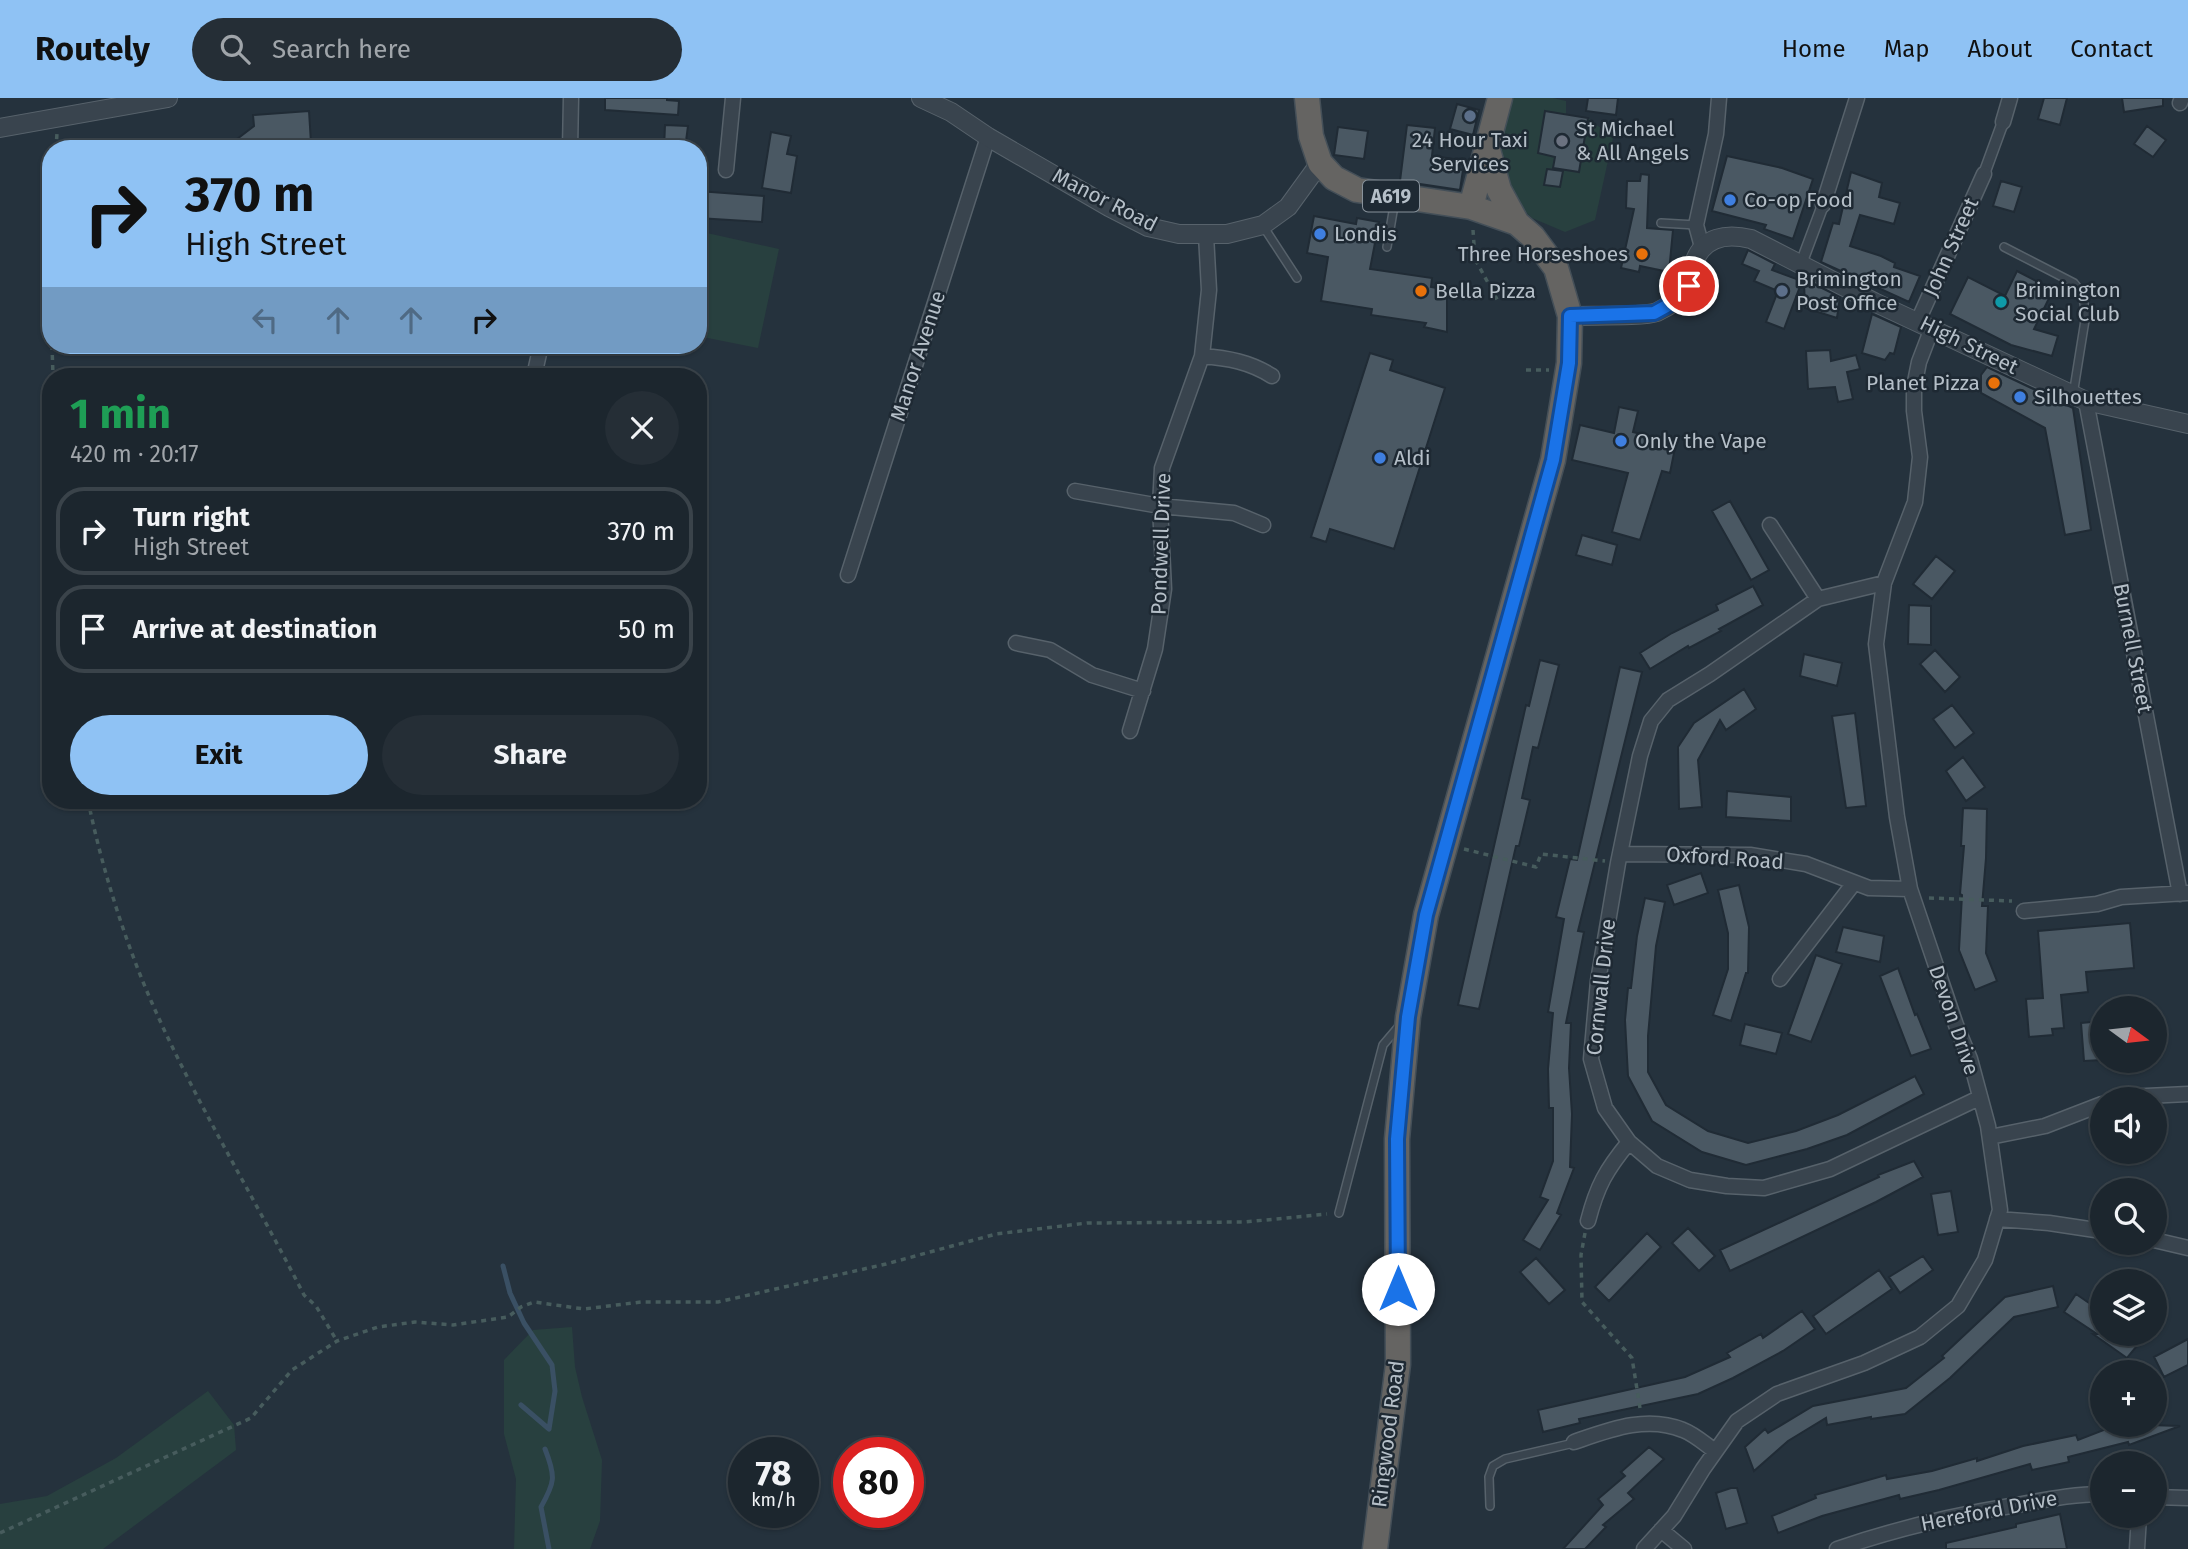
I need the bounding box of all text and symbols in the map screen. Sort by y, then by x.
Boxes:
search box [192,18,682,81]
text: Routely [35,29,150,69]
icon: search [216,30,254,68]
text: Search here [272,34,411,65]
text: Home [1782,35,1846,63]
text: Map [1884,35,1930,63]
text: About [1968,35,2032,63]
text: Contact [2070,35,2153,63]
marker: 24 Hour Taxi Services [1462,108,1478,124]
place label: St Michael & All Angels [1576,116,1689,166]
place label: 24 Hour Taxi Services [1412,127,1528,177]
marker: St Michael & All Angels [1554,133,1570,149]
street label: Manor Road [1048,162,1162,238]
text: 370 m [185,165,314,224]
icon: right [70,168,161,259]
road number: A619 [1363,180,1419,212]
place label: Co-op Food [1744,187,1853,213]
marker: Co-op Food [1722,192,1738,208]
street label: John Street [1918,193,1985,301]
place label: Londis [1334,221,1397,247]
text: High Street [185,225,346,263]
marker: Londis [1312,226,1328,242]
place label: Three Horseshoes [1458,241,1628,267]
marker: Three Horseshoes [1634,246,1650,262]
pin [1659,256,1719,316]
place label: Brimington Post Office [1796,266,1902,316]
icon: arrive [1670,267,1708,305]
place label: Brimington Social Club [2015,277,2121,327]
place label: Bella Pizza [1435,278,1536,304]
marker: Bella Pizza [1413,283,1429,299]
marker: Brimington Post Office [1774,283,1790,299]
street label: Manor Avenue [885,287,951,425]
marker: Brimington Social Club [1993,294,2009,310]
icon: left [246,301,284,339]
icon: ahead [319,301,357,339]
icon: ahead [392,301,430,339]
icon: right [465,301,503,339]
street label: High Street [1916,310,2023,380]
place label: Planet Pizza [1866,370,1980,396]
marker: Planet Pizza [1986,375,2002,391]
place label: Silhouettes [2034,384,2142,410]
text: 1 min [70,389,171,439]
marker: Silhouettes [2012,389,2028,405]
button: close [605,391,679,465]
place label: Only the Vape [1635,428,1767,454]
marker: Only the Vape [1613,433,1629,449]
text: 420 m · 20:17 [70,440,199,468]
place label: Aldi [1394,445,1431,471]
marker: Aldi [1372,450,1388,466]
street label: Pondwell Drive [1146,472,1176,616]
text: Turn right [133,502,250,533]
icon: right [74,512,112,550]
text: 370 m [607,516,675,547]
text: High Street [133,533,249,561]
street label: Burnell Street [2108,581,2158,716]
icon: arrive [74,610,112,648]
text: Arrive at destination [133,614,377,645]
text: 50 m [618,614,675,645]
button: Exit [70,715,368,795]
button: Share [382,715,679,795]
street label: Oxford Road [1665,841,1785,875]
street label: Cornwall Drive [1581,917,1621,1057]
street label: Devon Drive [1923,962,1985,1078]
north arrow [2090,996,2166,1073]
map controls [2090,996,2167,1528]
button: sound [2090,1087,2167,1164]
button: search [2090,1178,2167,1255]
position arrow [1361,1252,1435,1326]
button: layers [2090,1269,2167,1346]
street label: Ringwood Road [1366,1359,1410,1509]
button: + [2090,1360,2167,1437]
speed limit sign: 80 [833,1437,924,1528]
button: − [2090,1451,2167,1528]
text: 78 [755,1452,792,1494]
street label: Hereford Drive [1918,1485,2060,1537]
text: km/h [751,1489,796,1511]

